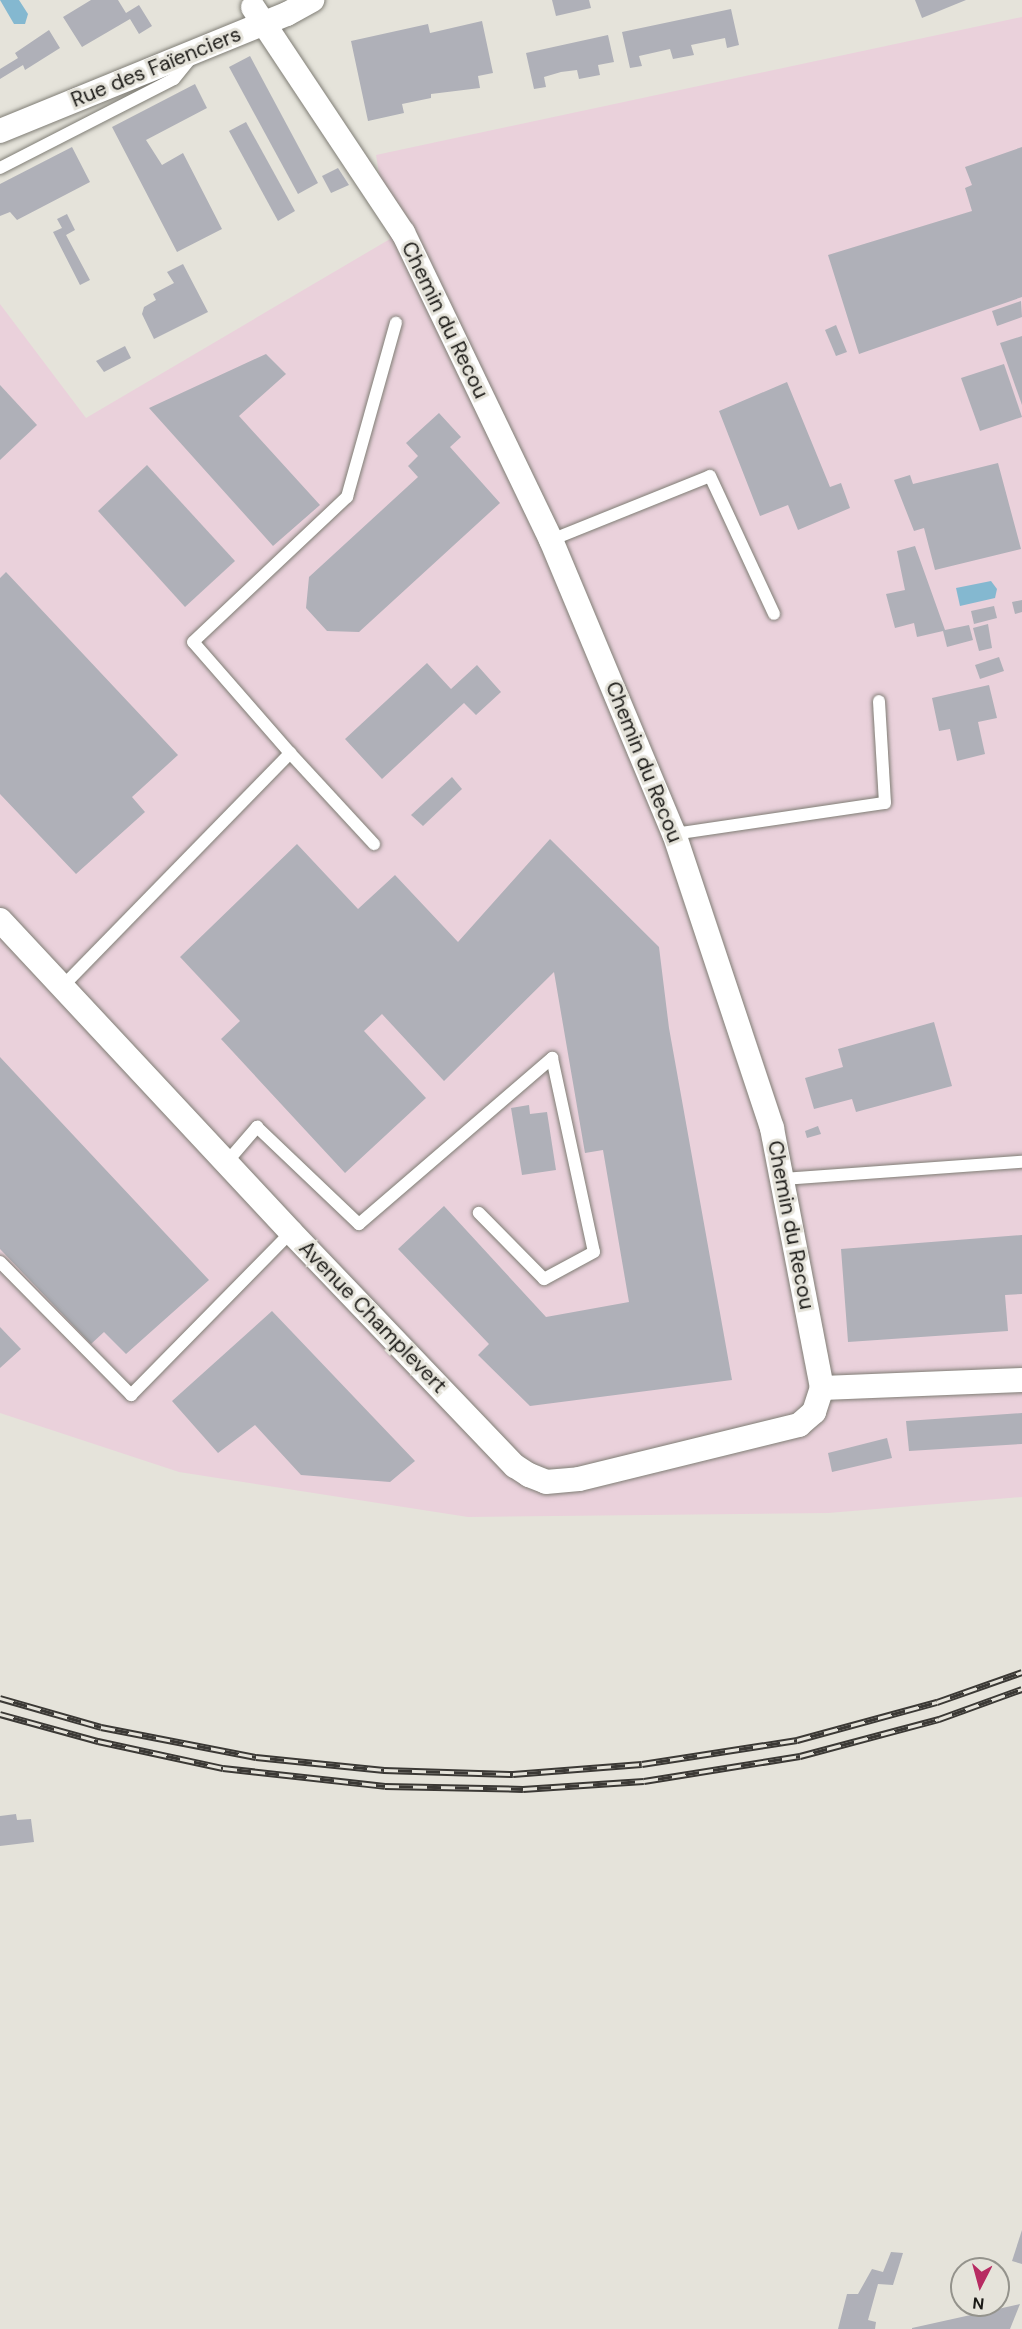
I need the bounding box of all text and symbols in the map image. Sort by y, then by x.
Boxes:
street label: Rue des Faïenciers [67,21,245,113]
street label: Chemin du Recou [396,237,494,403]
street label: Chemin du Recou [600,678,688,846]
street label: Chemin du Recou [762,1138,820,1312]
street label: Avenue Champlevert [294,1236,452,1398]
north arrow [950,2257,1010,2317]
text: N [971,2292,985,2314]

